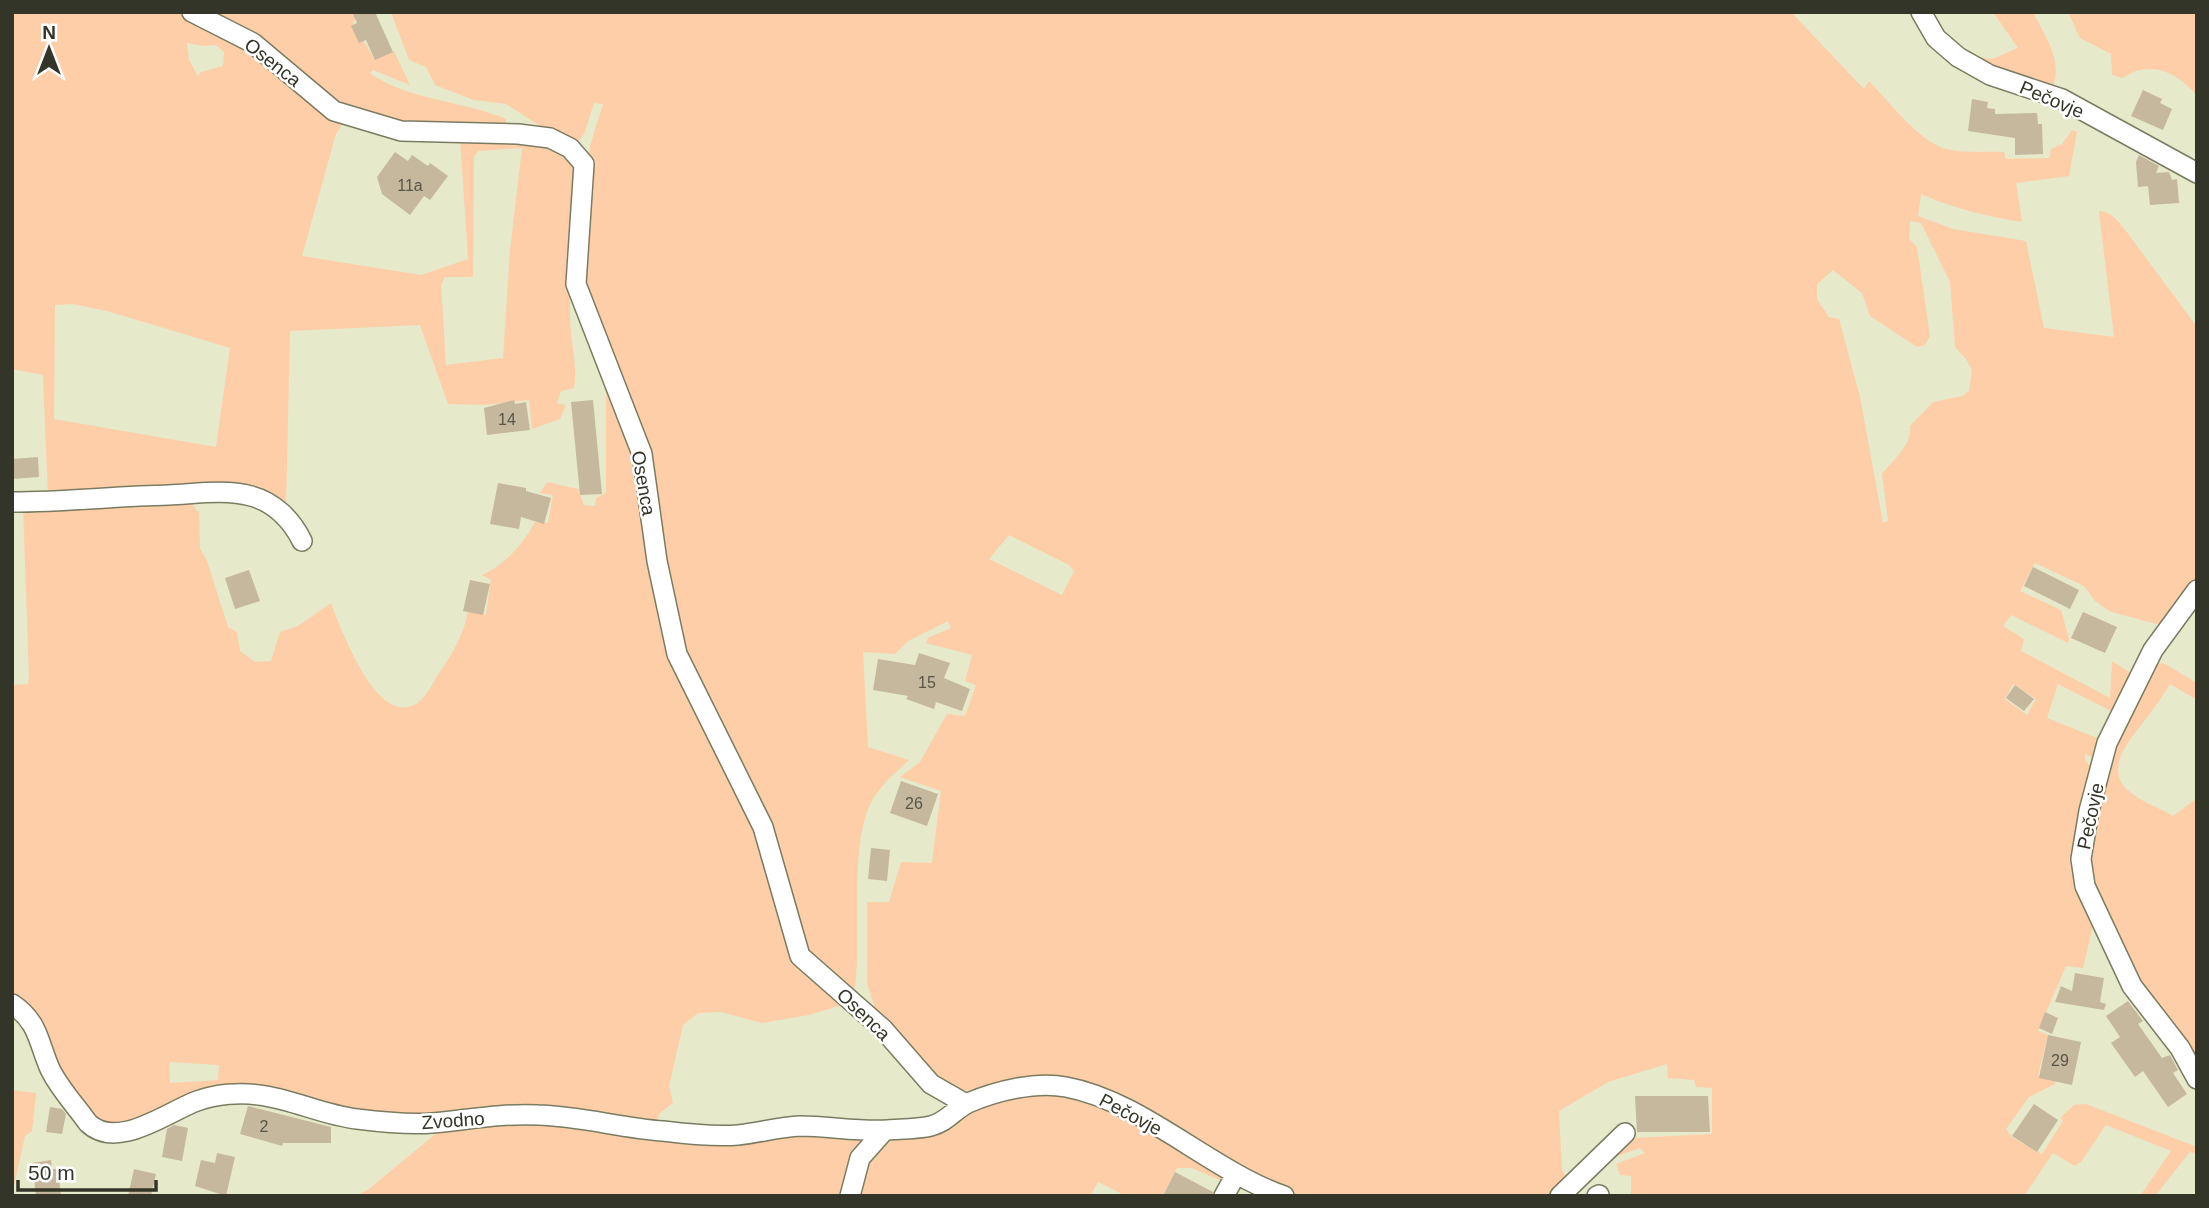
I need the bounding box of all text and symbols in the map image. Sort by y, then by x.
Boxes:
north arrow [14,14,84,84]
text: N [42,22,56,43]
street label: Osenca [240,34,305,91]
street label: Pečovje [2017,77,2087,122]
house number: 11a [397,177,423,194]
house number: 14 [498,411,516,428]
street label: Osenca [627,449,660,518]
house number: 15 [918,674,936,691]
street label: Pečovje [2073,781,2108,851]
house number: 26 [905,795,923,812]
street label: Osenca [833,984,895,1045]
house number: 29 [2051,1052,2069,1069]
street label: Pečovje [1096,1089,1166,1140]
street label: Zvodno [421,1108,485,1133]
house number: 2 [260,1118,269,1135]
scale bar [18,1148,156,1192]
text: 50 m [28,1161,75,1184]

